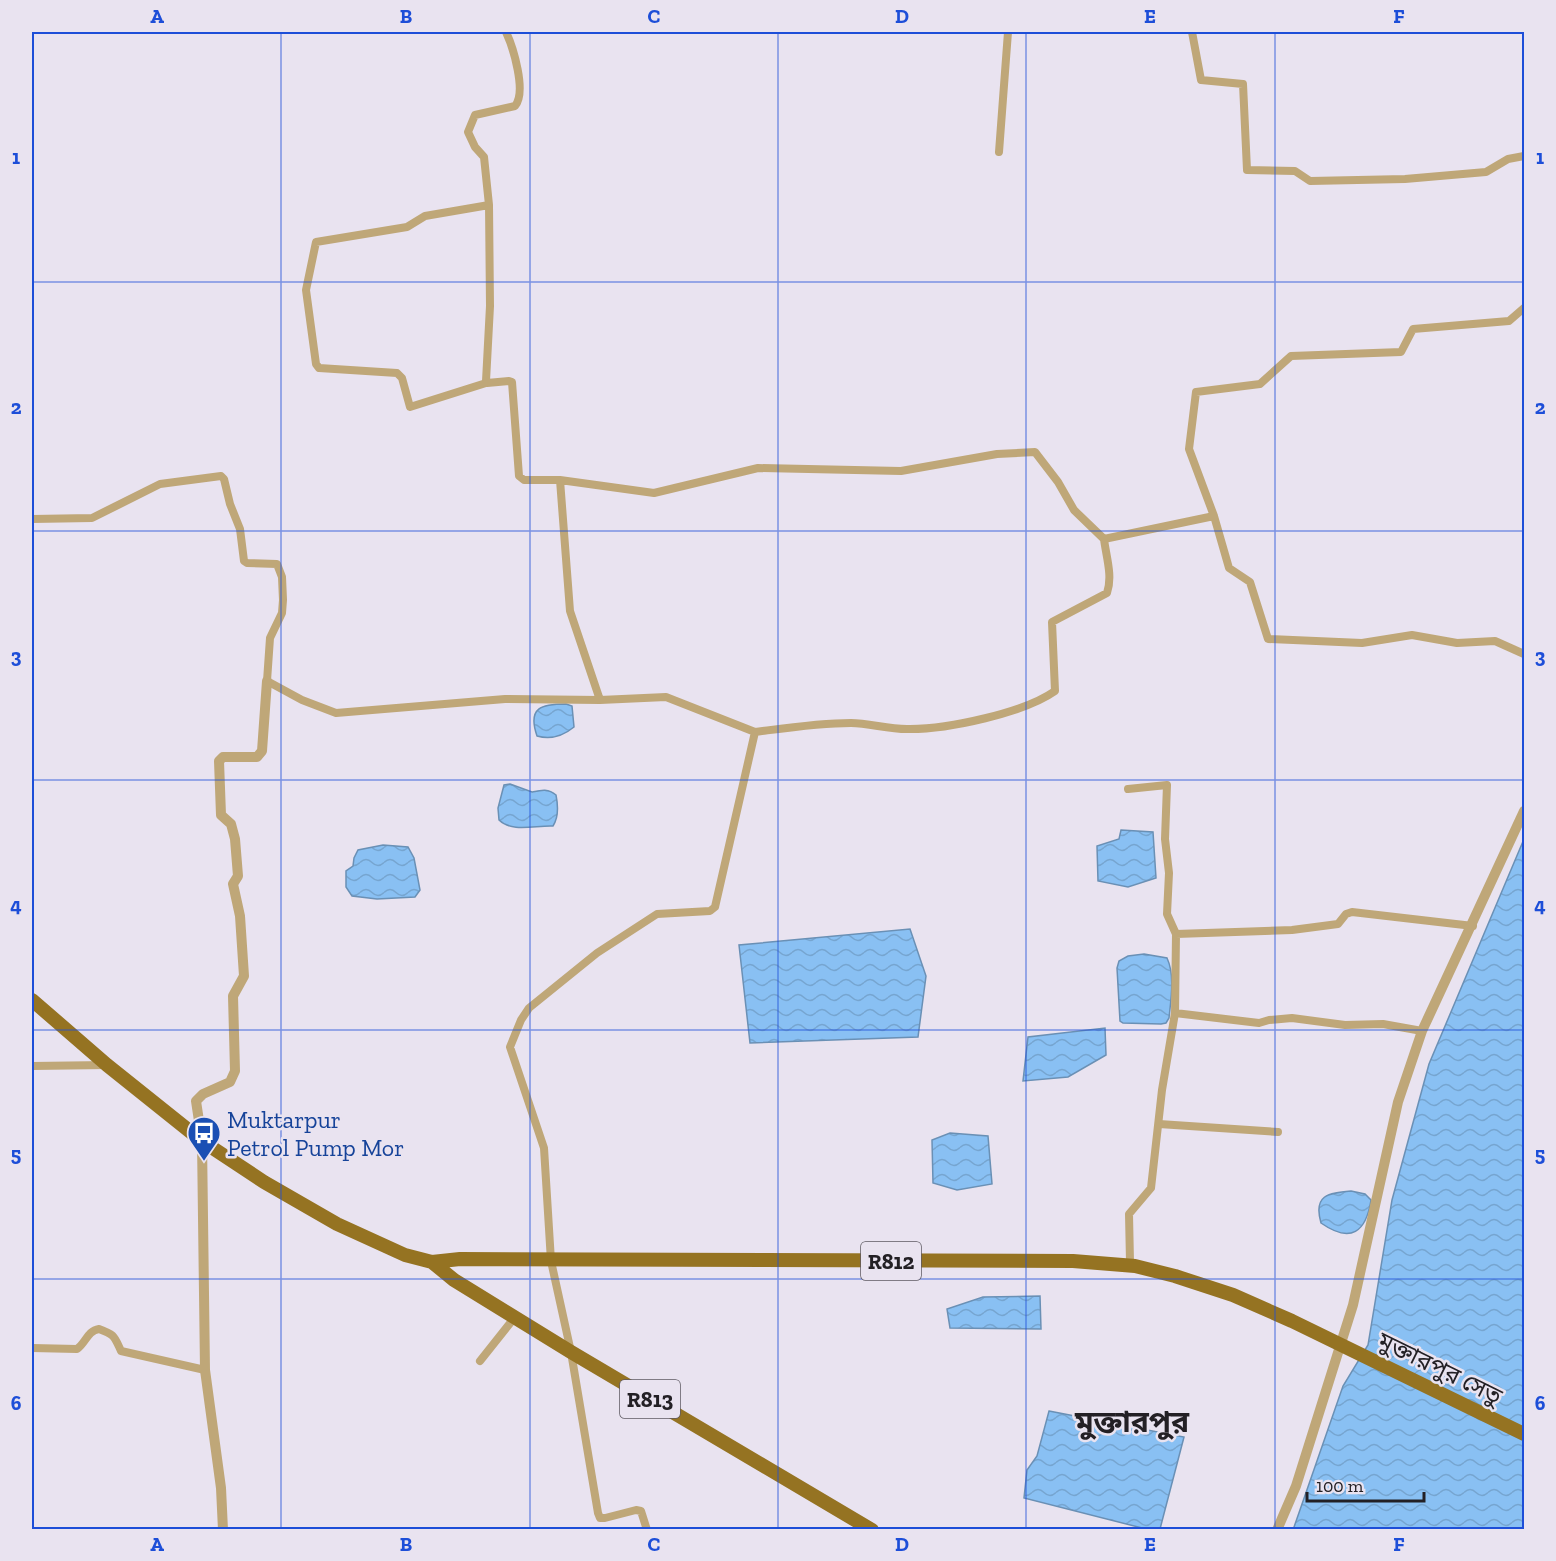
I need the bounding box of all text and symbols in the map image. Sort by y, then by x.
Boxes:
text: A [150,4,164,28]
text: B [400,4,412,28]
text: C [648,4,661,28]
text: D [895,4,909,28]
text: E [1144,4,1156,28]
text: F [1393,4,1405,28]
text: 1 [12,145,20,169]
text: 1 [1536,145,1544,169]
text: 2 [11,395,22,419]
text: 2 [1535,395,1546,419]
text: 3 [11,644,22,668]
text: 3 [1535,644,1546,668]
text: 4 [10,893,22,917]
text: 4 [1534,893,1546,917]
place label: Muktarpur Petrol Pump Mor [227,1105,404,1162]
bus stop icon: Muktarpur Petrol Pump Mor [186,1115,222,1162]
text: 5 [11,1142,21,1166]
text: 5 [1535,1142,1545,1166]
road number: R812 [861,1242,921,1280]
street label: মুক্তারপুর সেতু [1372,1325,1508,1412]
road number: R813 [620,1380,680,1418]
text: 6 [11,1391,22,1415]
text: 6 [1535,1391,1546,1415]
district label: মুক্তারপুর [1074,1404,1190,1440]
scale bar [1307,1465,1424,1503]
text: 100 m [1316,1475,1364,1497]
text: A [150,1532,164,1556]
text: B [400,1532,412,1556]
text: C [648,1532,661,1556]
text: D [895,1532,909,1556]
text: E [1144,1532,1156,1556]
text: F [1393,1532,1405,1556]

